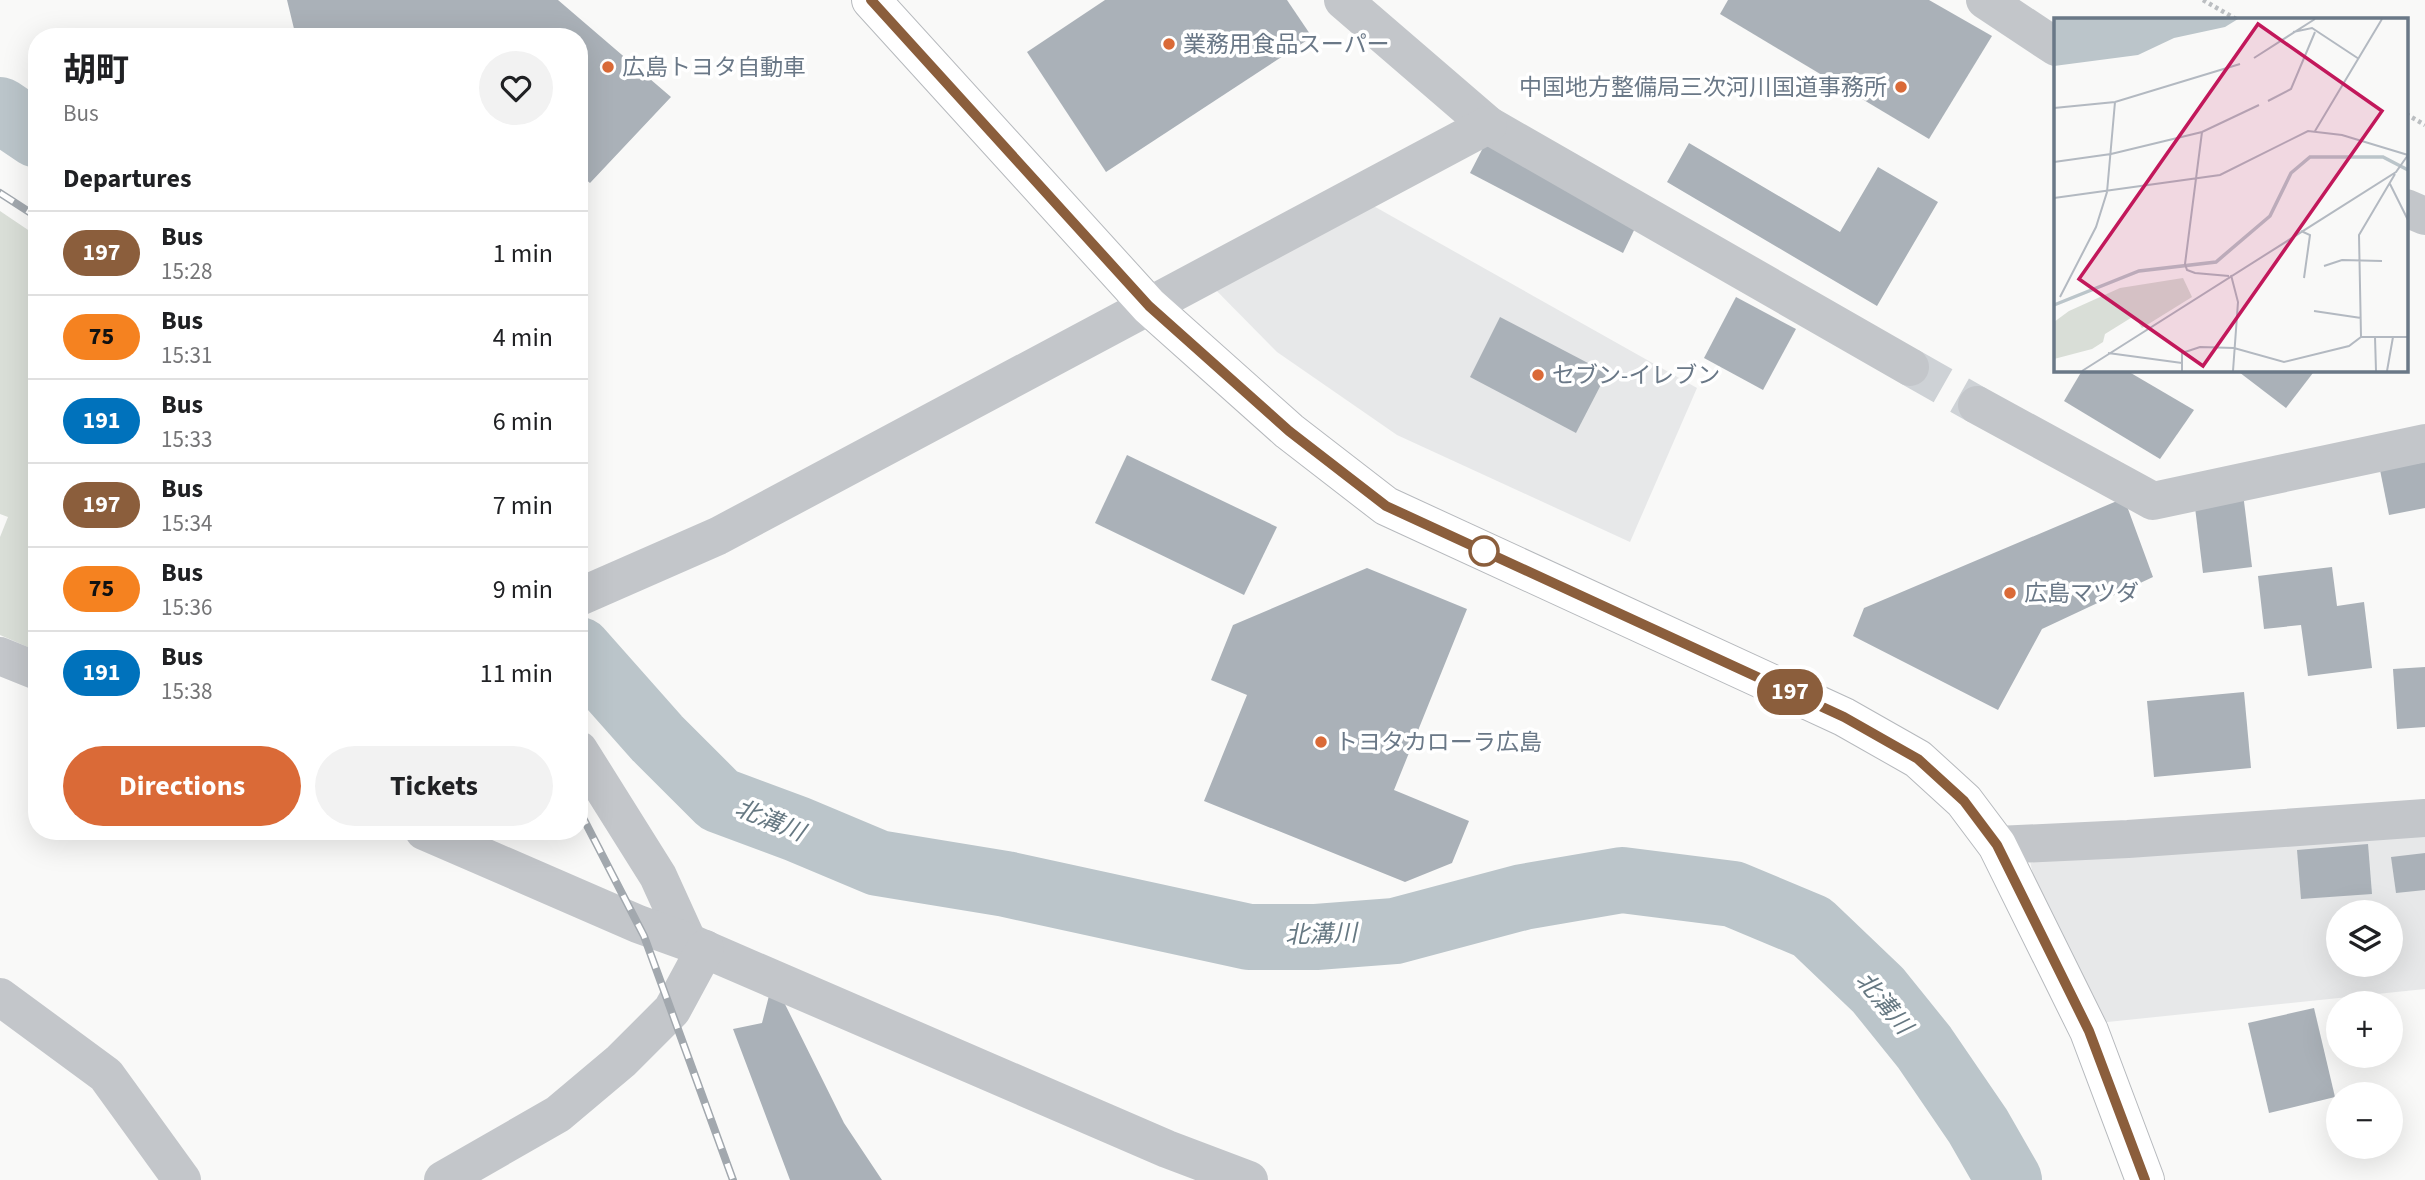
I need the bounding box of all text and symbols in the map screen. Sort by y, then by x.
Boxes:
inset map [2054,18,2408,371]
place label: 業務用食品スーパー [1183,28,1390,61]
marker: 業務用食品スーパー [1161,36,1177,52]
text: 胡町 [63,47,129,94]
button: heart [479,51,553,125]
place label: 広島トヨタ自動車 [622,51,806,84]
marker: 広島トヨタ自動車 [600,59,616,75]
place label: 中国地方整備局三次河川国道事務所 [1519,71,1887,104]
marker: 中国地方整備局三次河川国道事務所 [1893,79,1909,95]
text: Bus [63,97,99,130]
text: Departures [63,160,191,197]
text: Bus [161,218,203,255]
text: 197 [82,235,121,270]
text: 1 min [493,235,553,272]
text: 15:28 [161,255,212,288]
text: Bus [161,302,203,339]
text: 75 [89,319,114,354]
text: 4 min [493,319,553,356]
text: 15:31 [161,339,212,372]
place label: セブン-イレブン [1552,359,1720,392]
marker: セブン-イレブン [1530,367,1546,383]
text: Bus [161,386,203,423]
text: 191 [82,403,121,438]
text: 6 min [493,403,553,440]
text: 15:33 [161,423,212,456]
text: Bus [161,470,203,507]
text: 197 [82,487,121,522]
text: 7 min [493,487,553,524]
text: 15:34 [161,507,212,540]
unlabelled marker [1469,536,1499,566]
text: Bus [161,554,203,591]
text: 75 [89,571,114,606]
text: 9 min [493,571,553,608]
place label: 広島マツダ [2024,577,2139,610]
marker: 広島マツダ [2002,585,2018,601]
text: 15:36 [161,591,212,624]
text: Bus [161,638,203,675]
text: 191 [82,655,121,690]
text: 11 min [480,655,553,692]
line badge: 197 [1750,669,1830,715]
text: 197 [1771,674,1809,709]
text: 15:38 [161,675,212,708]
place label: トヨタカローラ広島 [1335,726,1542,759]
marker: トヨタカローラ広島 [1313,734,1329,750]
button: Directions [63,746,301,826]
button: Tickets [315,746,553,826]
water label: 北溝川 [730,791,813,851]
map controls [2326,900,2403,1159]
button: layers [2326,900,2403,977]
water label: 北溝川 [1284,916,1361,953]
water label: 北溝川 [1847,964,1922,1044]
button: + [2326,991,2403,1068]
button: − [2326,1082,2403,1159]

